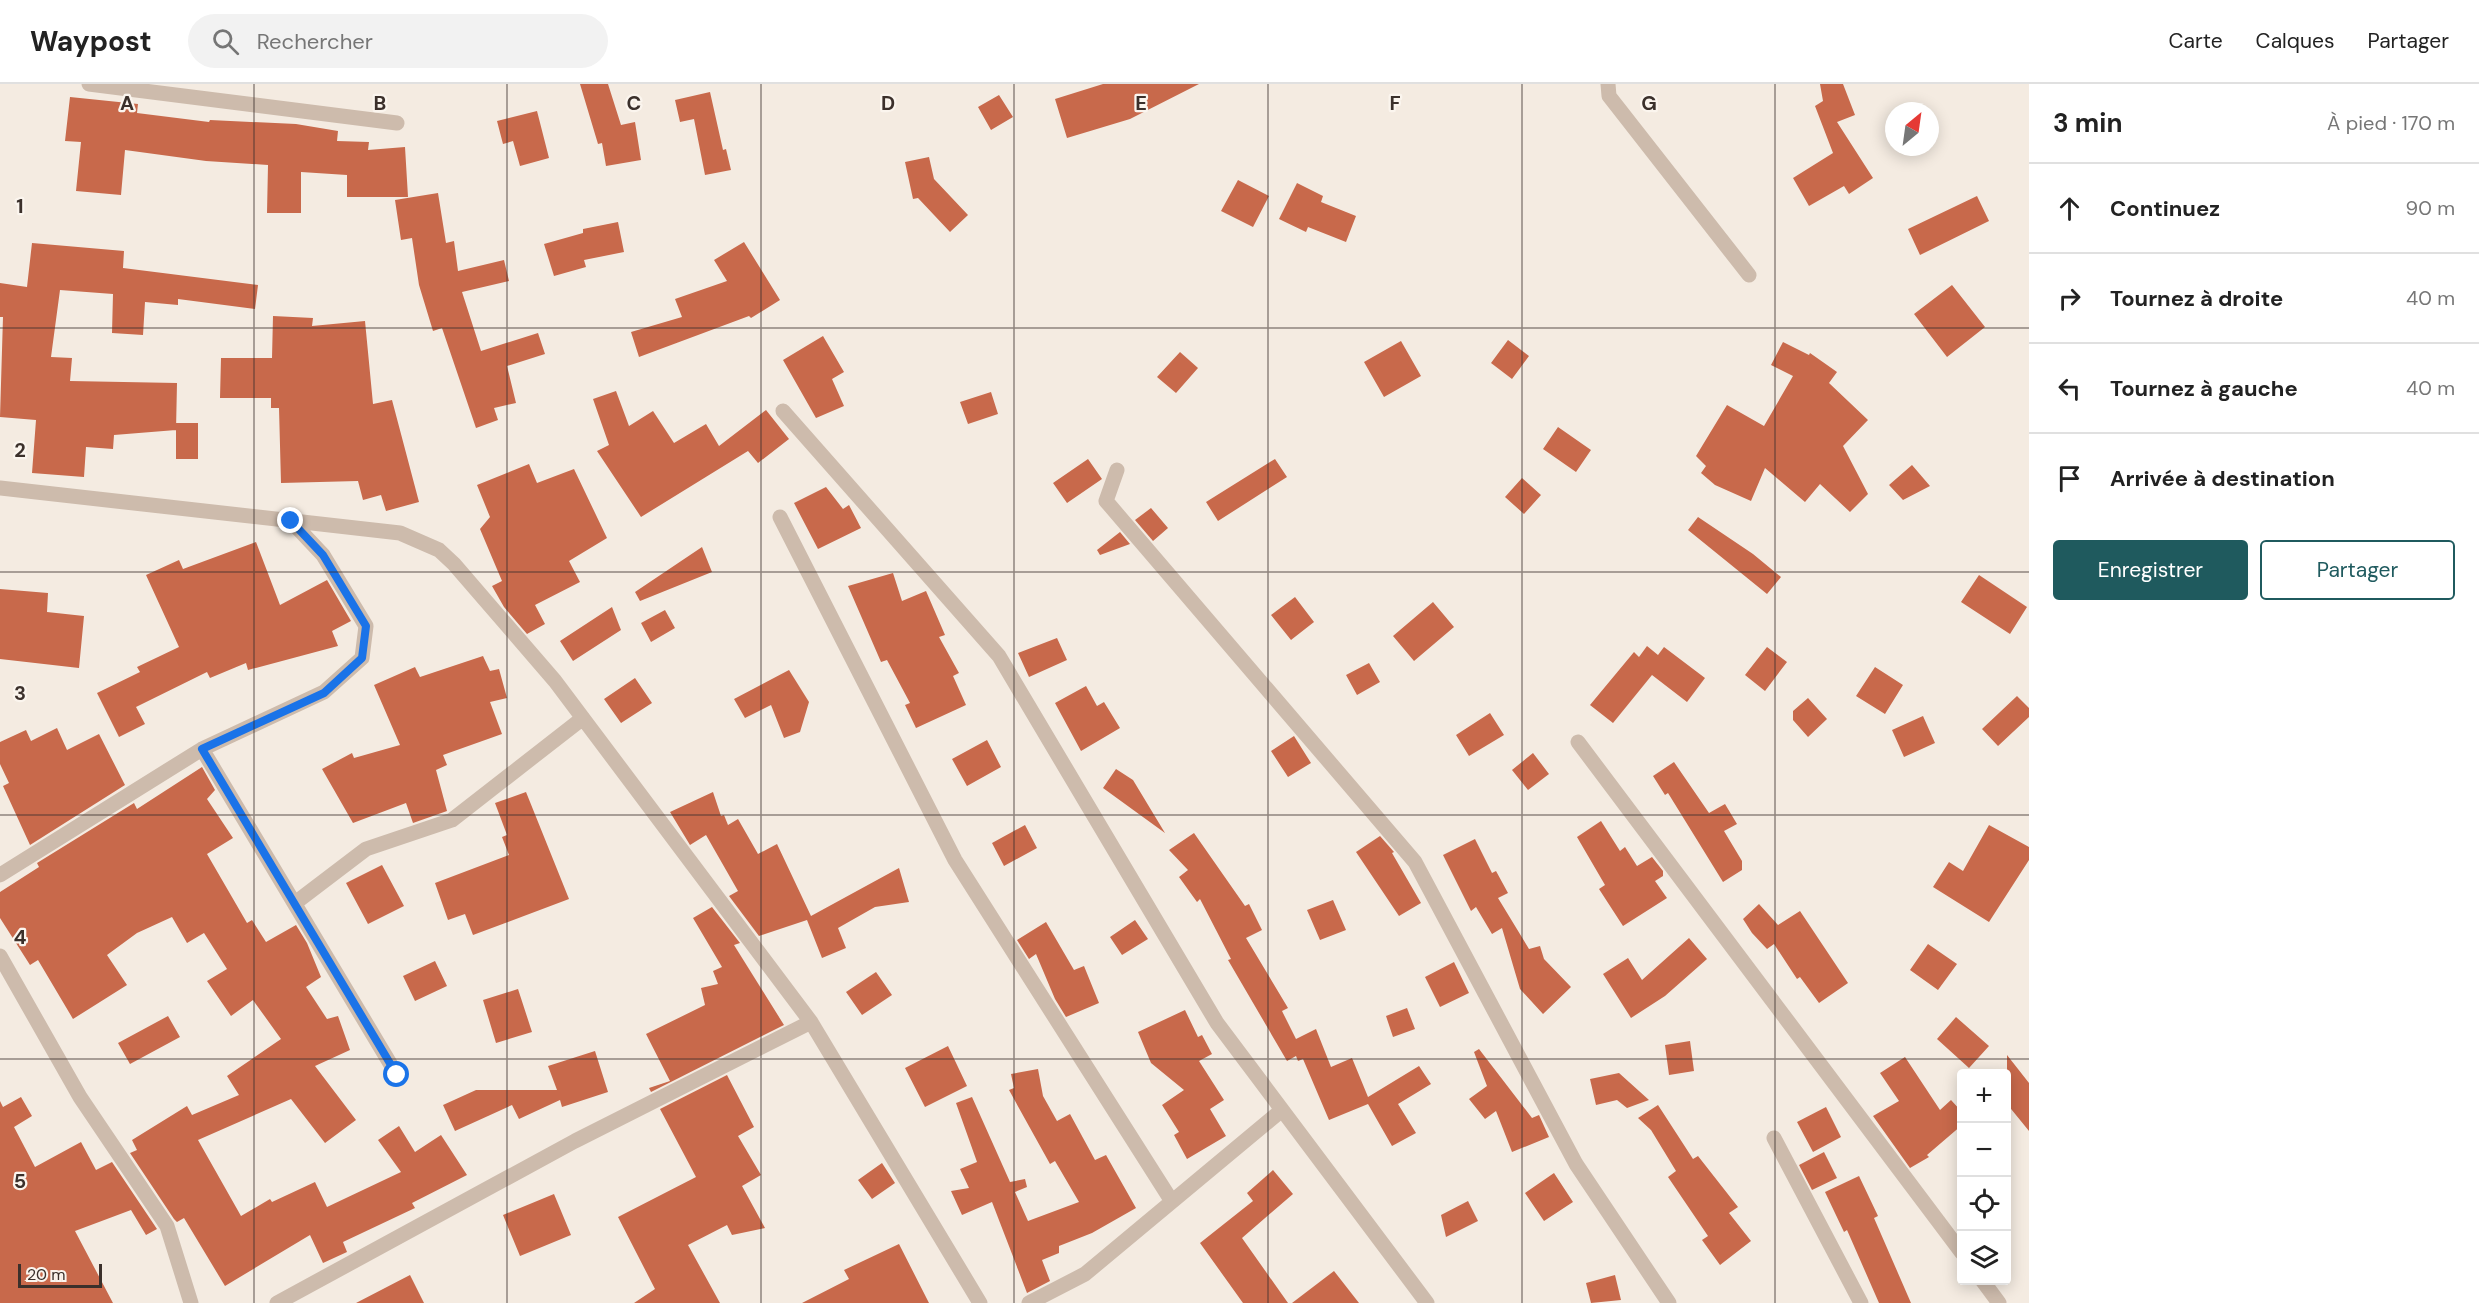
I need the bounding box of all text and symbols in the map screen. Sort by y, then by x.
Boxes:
search box [188,14,608,68]
text: Waypost [30,23,152,60]
icon: search [209,25,242,58]
text: Rechercher [257,27,373,56]
text: Carte [2168,27,2223,55]
text: Calques [2256,27,2334,55]
text: Partager [2367,27,2449,55]
text: A [120,90,134,116]
text: B [374,90,386,116]
text: C [627,90,641,116]
text: D [881,90,895,116]
text: E [1135,90,1147,116]
text: F [1389,90,1401,116]
text: G [1641,90,1657,116]
north arrow [1885,102,1939,156]
text: 3 min [2053,106,2122,140]
text: À pied · 170 m [2327,110,2455,136]
icon: ahead [2053,192,2086,225]
text: 1 [16,193,24,219]
text: Continuez [2110,194,2220,223]
text: 90 m [2406,195,2455,221]
icon: right [2053,282,2086,315]
text: Tournez à droite [2110,284,2283,313]
text: 40 m [2406,285,2455,311]
icon: left [2053,372,2086,405]
text: Tournez à gauche [2110,374,2298,403]
text: 40 m [2406,375,2455,401]
text: 2 [14,437,26,463]
icon: arrive [2053,462,2086,495]
text: Arrivée à destination [2110,464,2335,493]
route end [277,507,303,533]
button: Enregistrer [2053,540,2248,600]
button: Partager [2260,540,2455,600]
text: 3 [14,680,26,706]
text: 4 [14,924,27,950]
route start [383,1061,409,1087]
map controls [1957,1069,2011,1285]
button: + [1957,1069,2011,1123]
button: − [1957,1123,2011,1177]
text: 5 [14,1168,26,1194]
button: locate [1957,1177,2011,1231]
button: layers [1957,1231,2011,1285]
scale bar [18,1261,102,1288]
text: 20 m [27,1264,66,1285]

